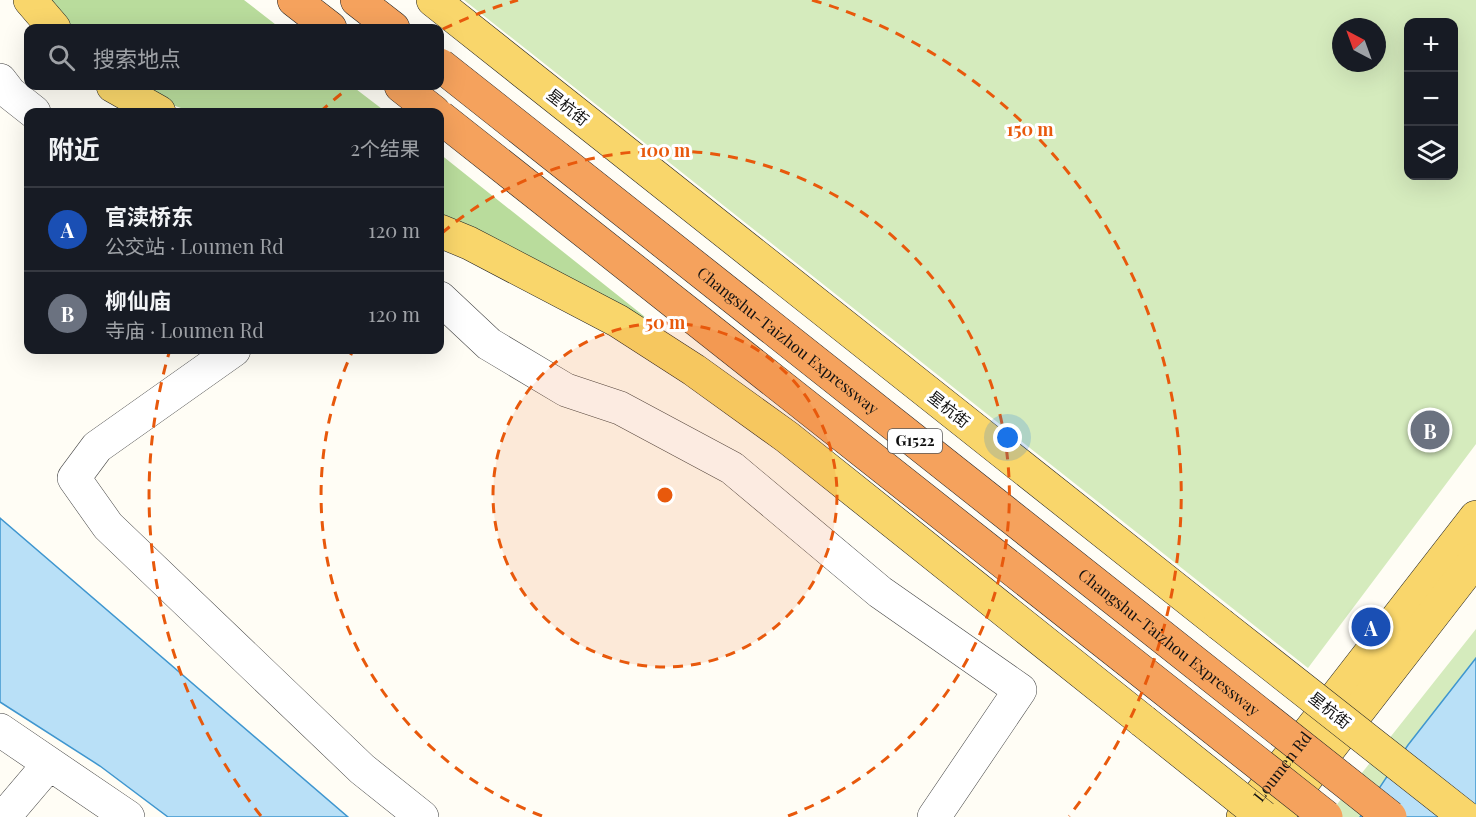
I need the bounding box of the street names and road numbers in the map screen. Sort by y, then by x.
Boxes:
street label: 星杭街 [543,84,594,130]
street label: Changshu-Taizhou Expressway [693,262,884,419]
street label: 星杭街 [924,386,975,432]
road number: G1522 [888,429,942,453]
street label: Changshu-Taizhou Expressway [1074,563,1265,720]
street label: 星杭街 [1305,687,1356,733]
street label: Loumen Rd [1248,727,1316,805]

